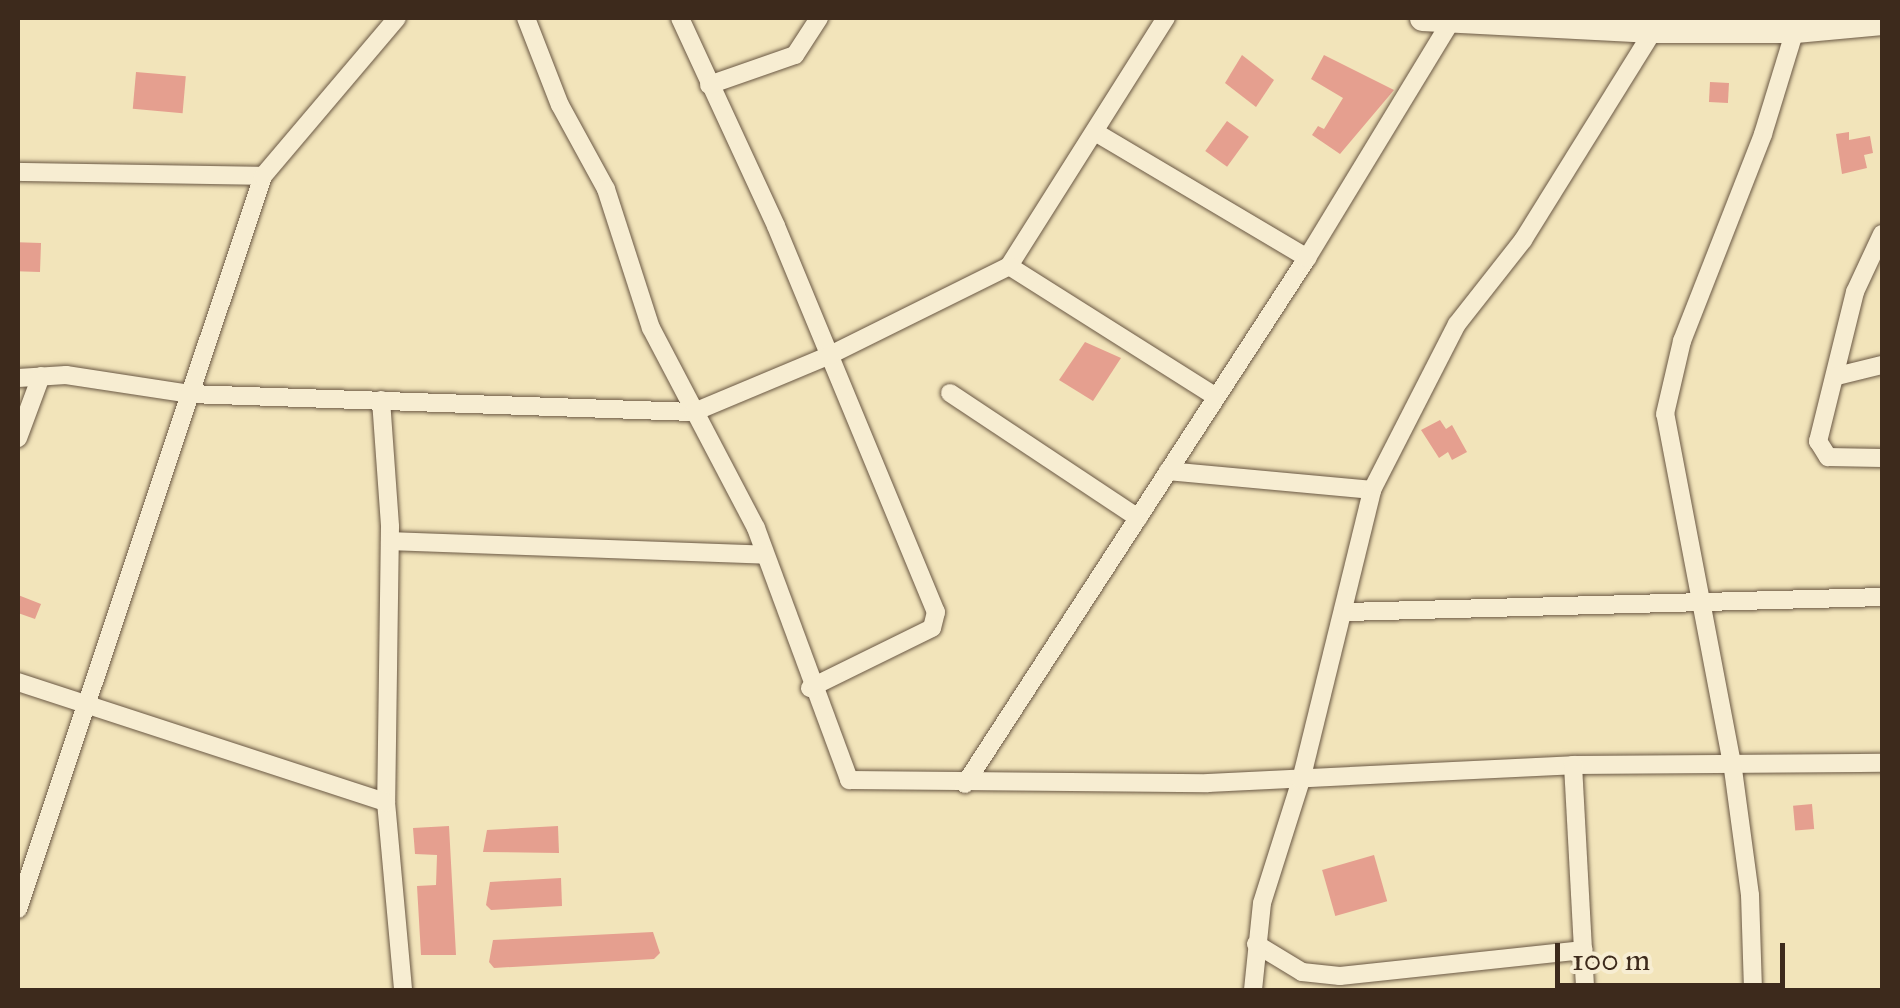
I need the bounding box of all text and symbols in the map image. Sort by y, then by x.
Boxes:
scale bar [1560,923,1790,985]
text: 100 m [1572,942,1650,978]

